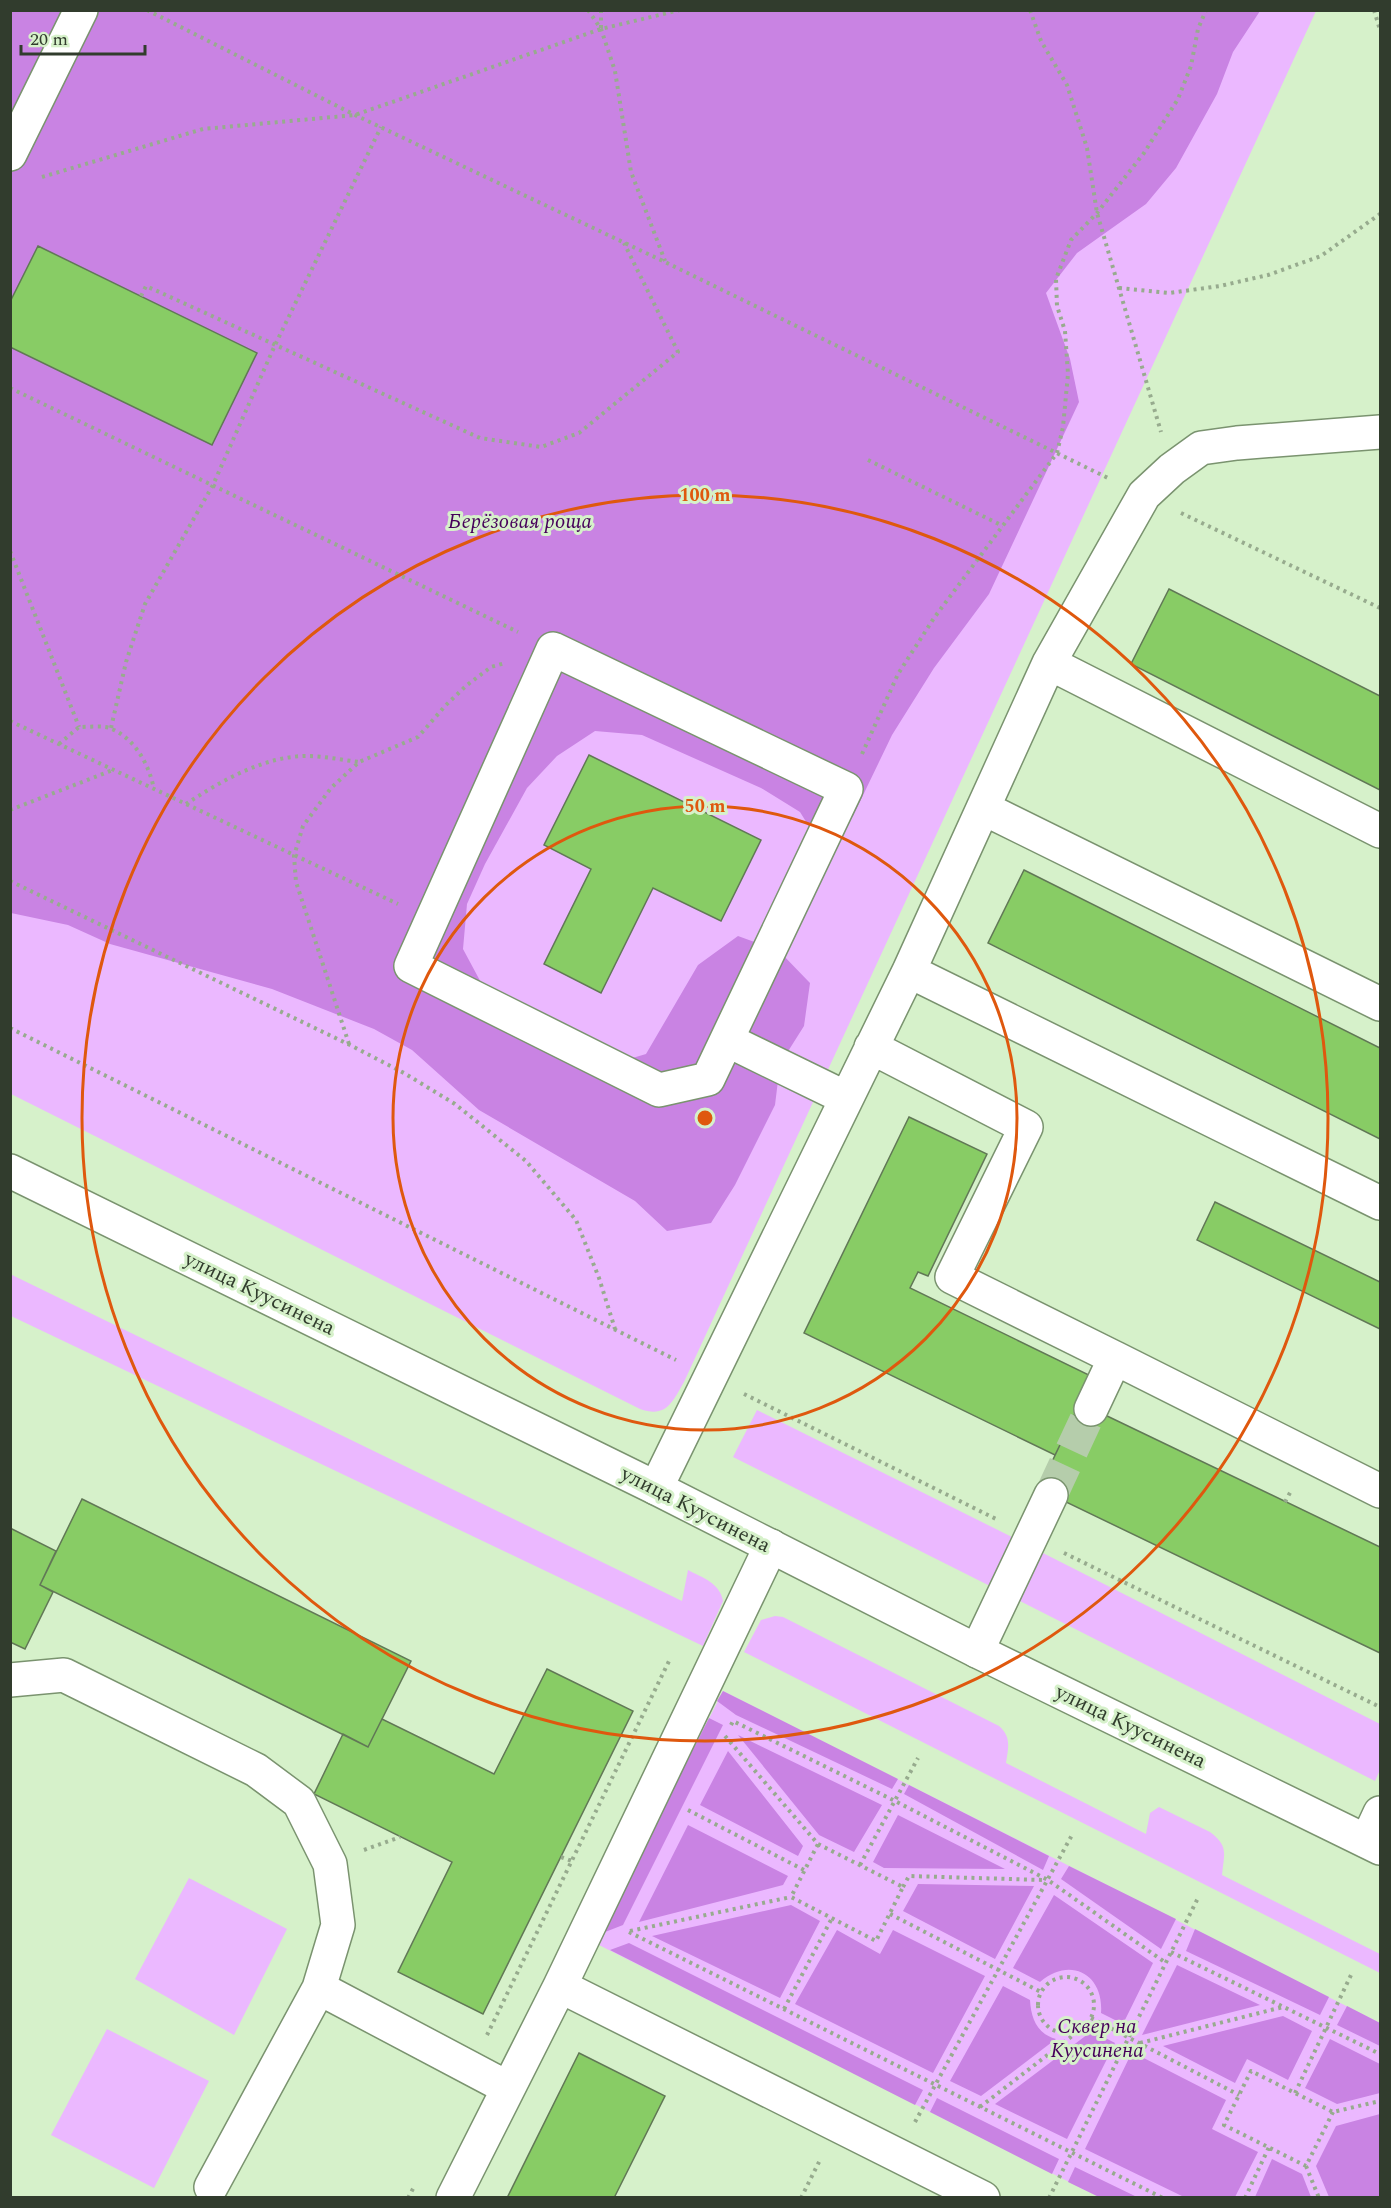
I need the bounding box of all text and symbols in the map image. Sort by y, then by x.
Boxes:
scale bar [21,18,146,56]
text: 20 m [30,26,68,53]
text: 100 m [679,482,731,509]
park label: Берёзовая роща [448,506,592,538]
text: 50 m [685,793,725,820]
centre of rings [695,1108,715,1128]
street label: улица Куусинена [178,1243,341,1345]
street label: улица Куусинена [614,1458,777,1562]
street label: улица Куусинена [1049,1676,1212,1778]
park label: Сквер на Куусинена [1050,2011,1144,2067]

